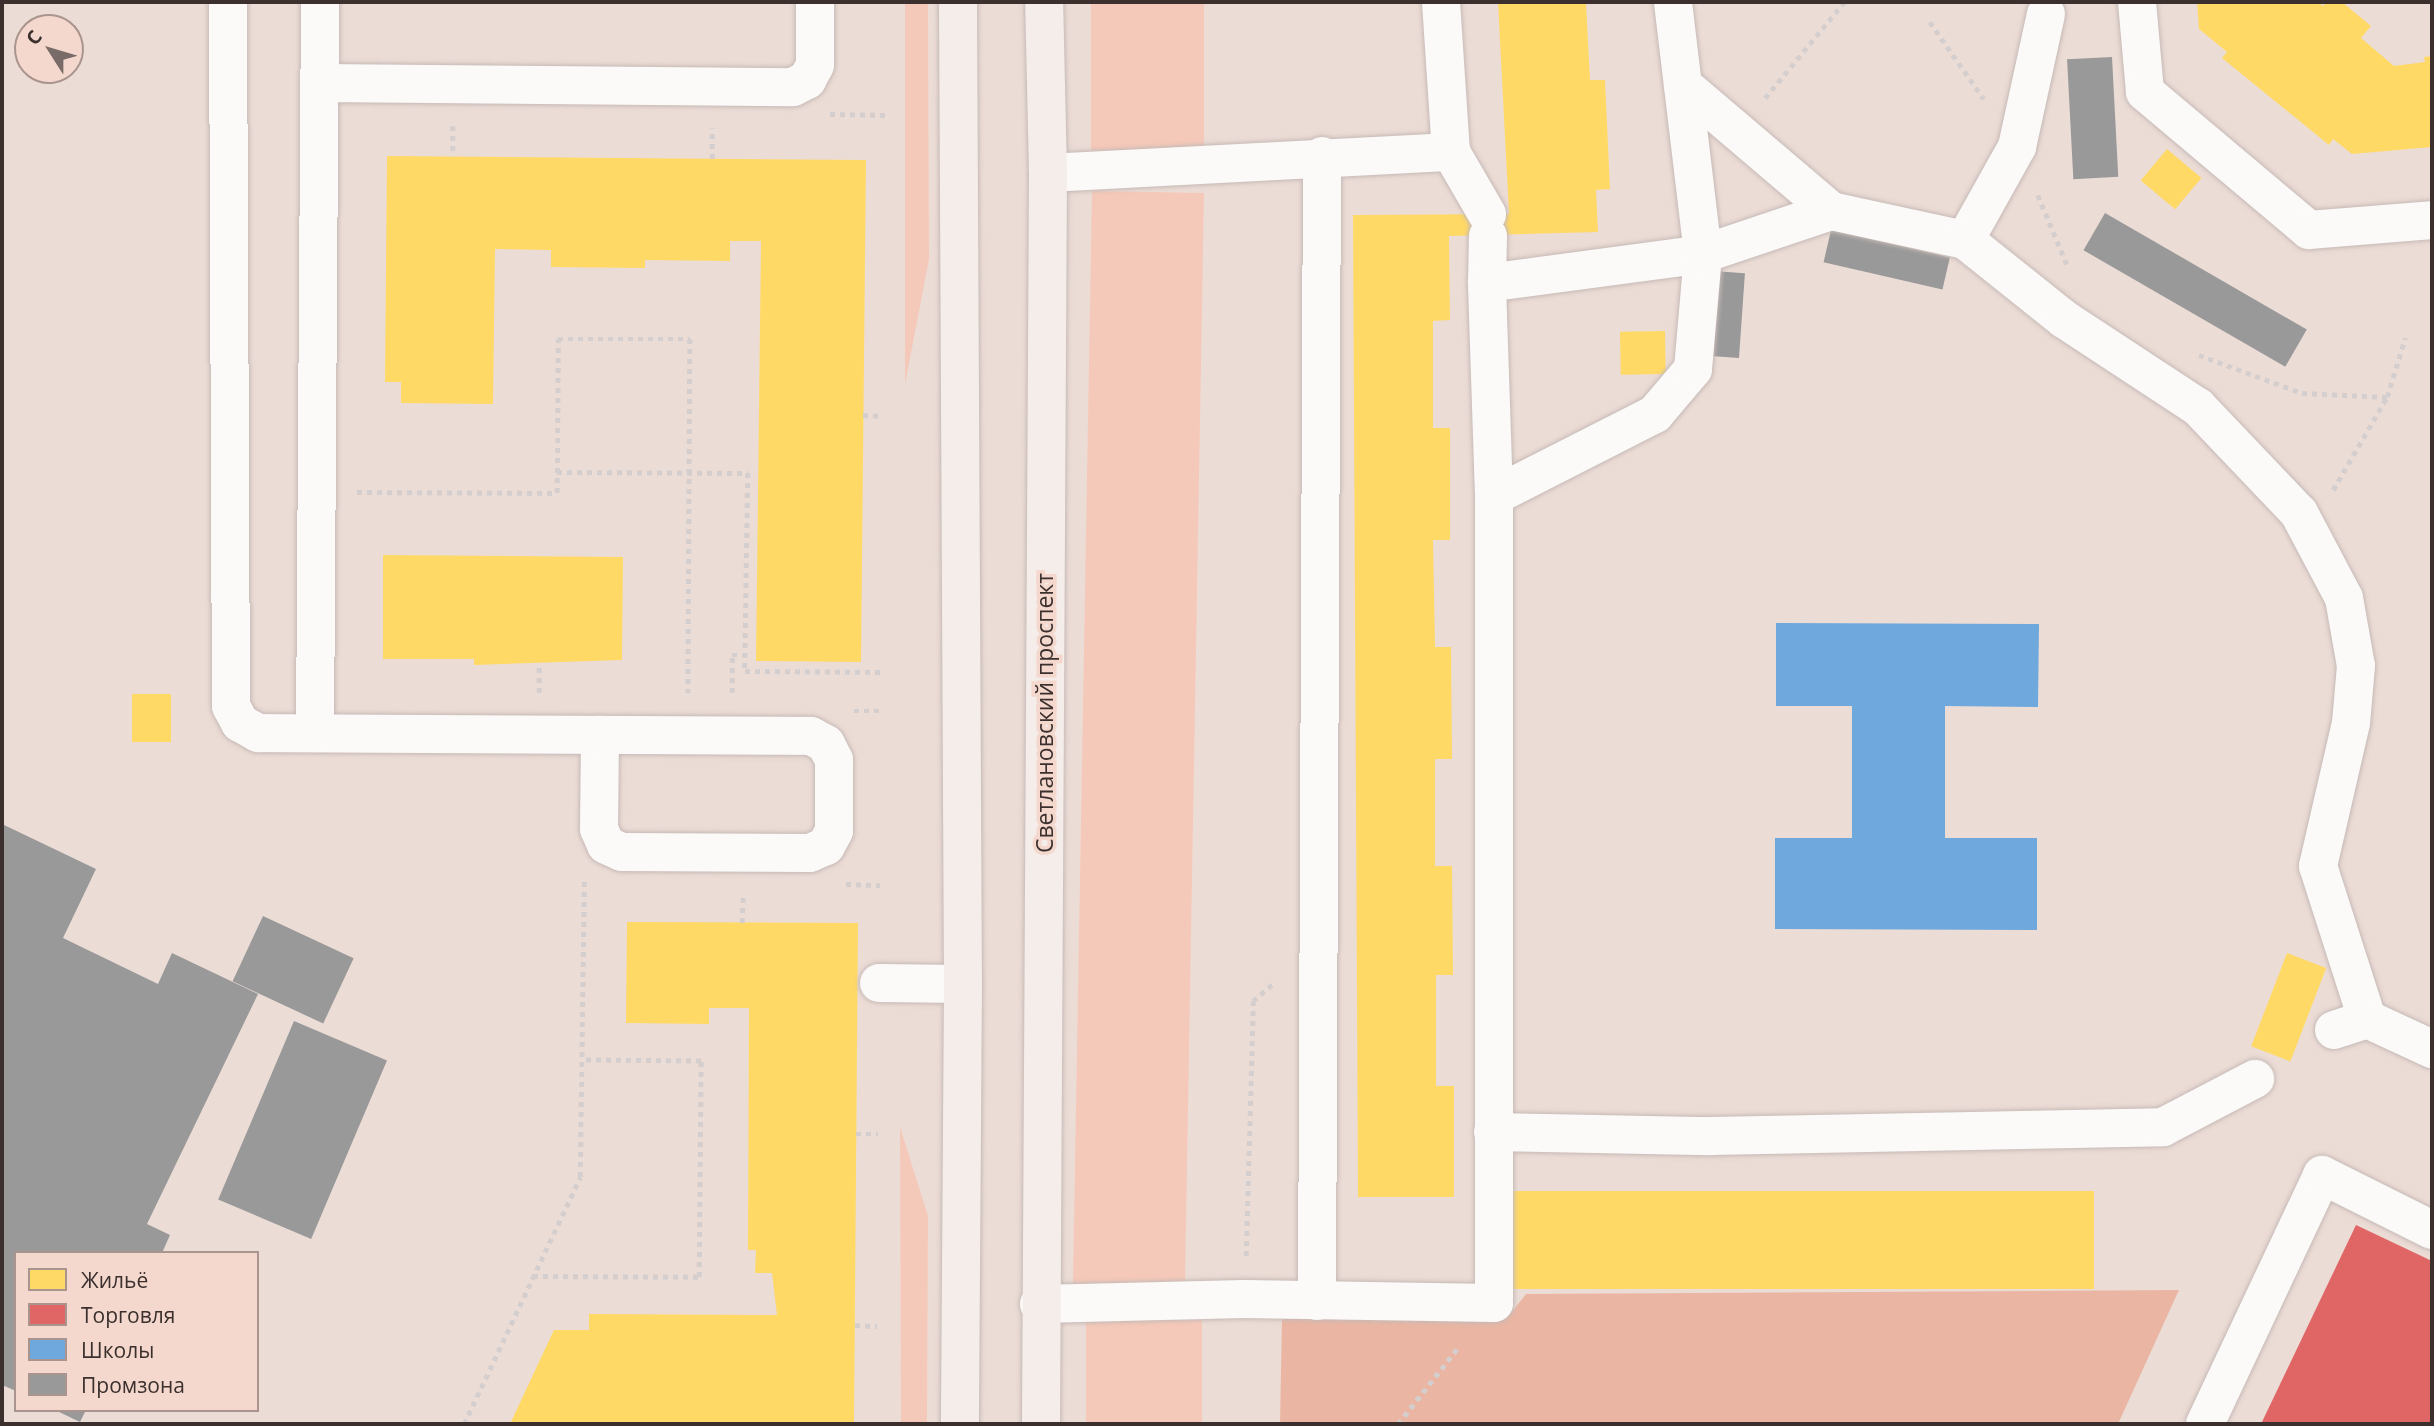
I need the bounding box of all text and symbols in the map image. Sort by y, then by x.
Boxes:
north arrow [14,14,84,84]
text: С [20,25,48,50]
street label: Светлановский проспект [1030,573,1058,853]
legend [14,1251,259,1412]
text: Жильё [81,1266,148,1294]
text: Торговля [81,1301,175,1329]
text: Школы [81,1336,154,1364]
text: Промзона [81,1371,185,1399]

